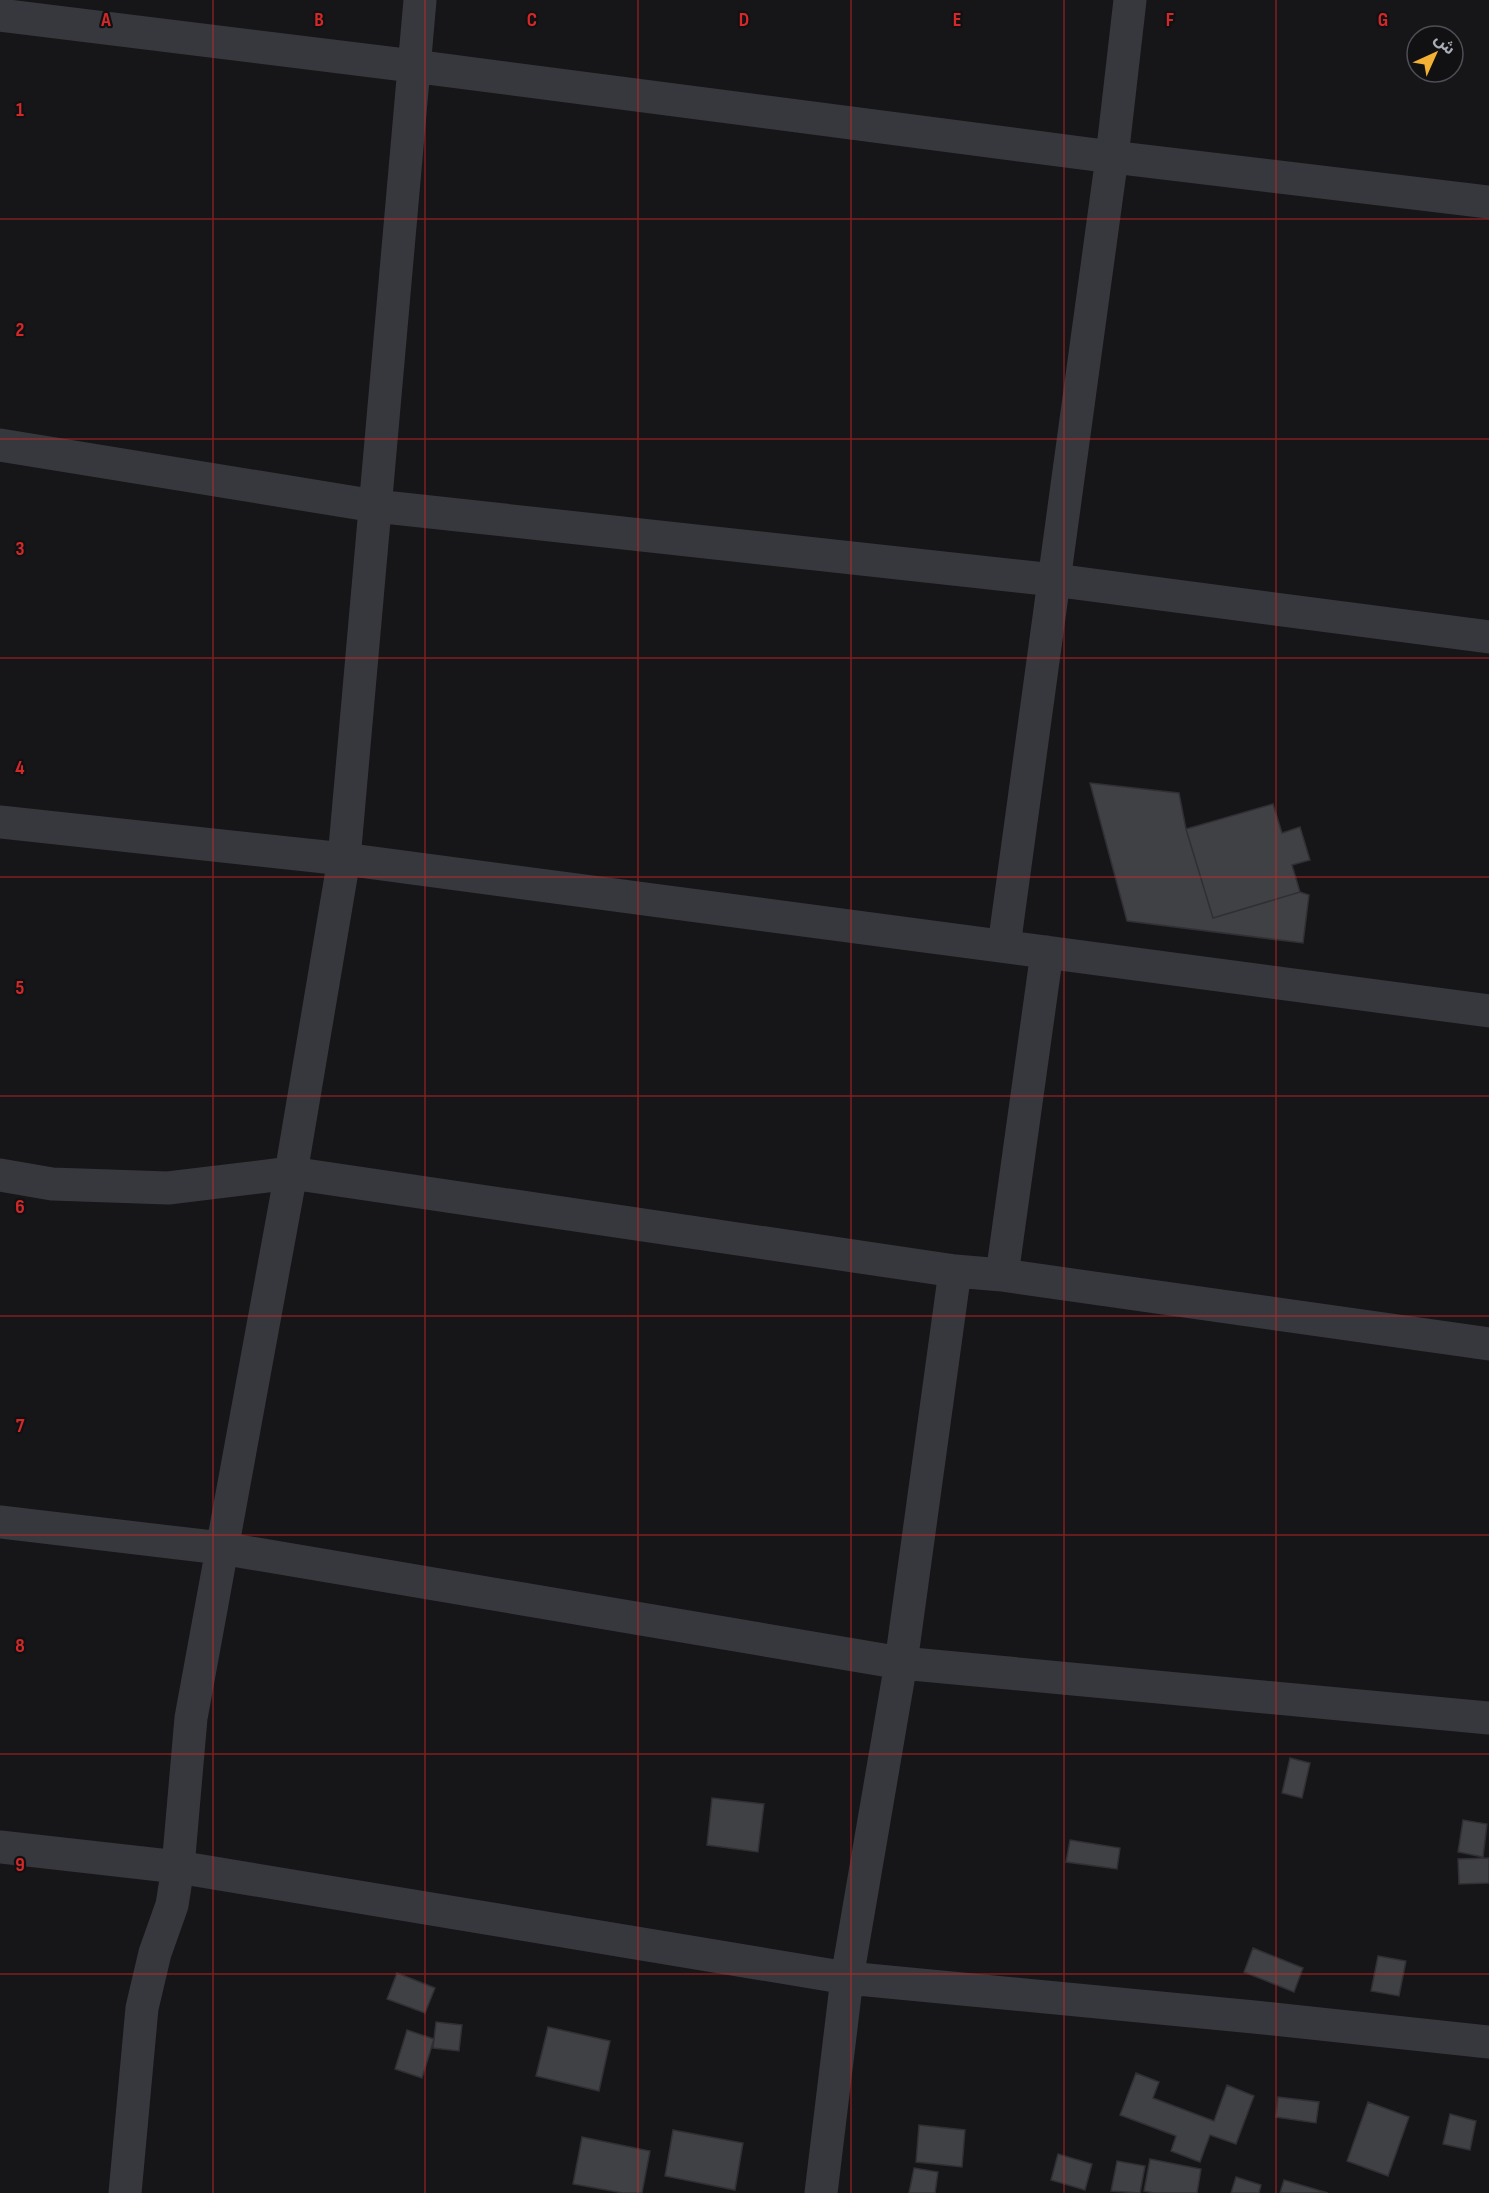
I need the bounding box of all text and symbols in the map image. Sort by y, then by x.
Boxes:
text: A [100,8,111,32]
text: B [314,8,324,32]
text: C [527,8,537,32]
text: D [739,8,749,32]
text: E [953,8,961,32]
text: F [1166,8,1174,32]
text: G [1378,8,1388,32]
north arrow [1405,24,1465,84]
text: ش [1430,30,1459,59]
text: 1 [16,98,24,122]
text: 2 [16,318,24,342]
text: 3 [16,537,25,561]
text: 4 [15,756,25,780]
text: 5 [16,976,25,1000]
text: 6 [15,1195,25,1219]
text: 7 [16,1414,25,1438]
text: 8 [15,1634,25,1658]
text: 9 [15,1853,25,1877]

